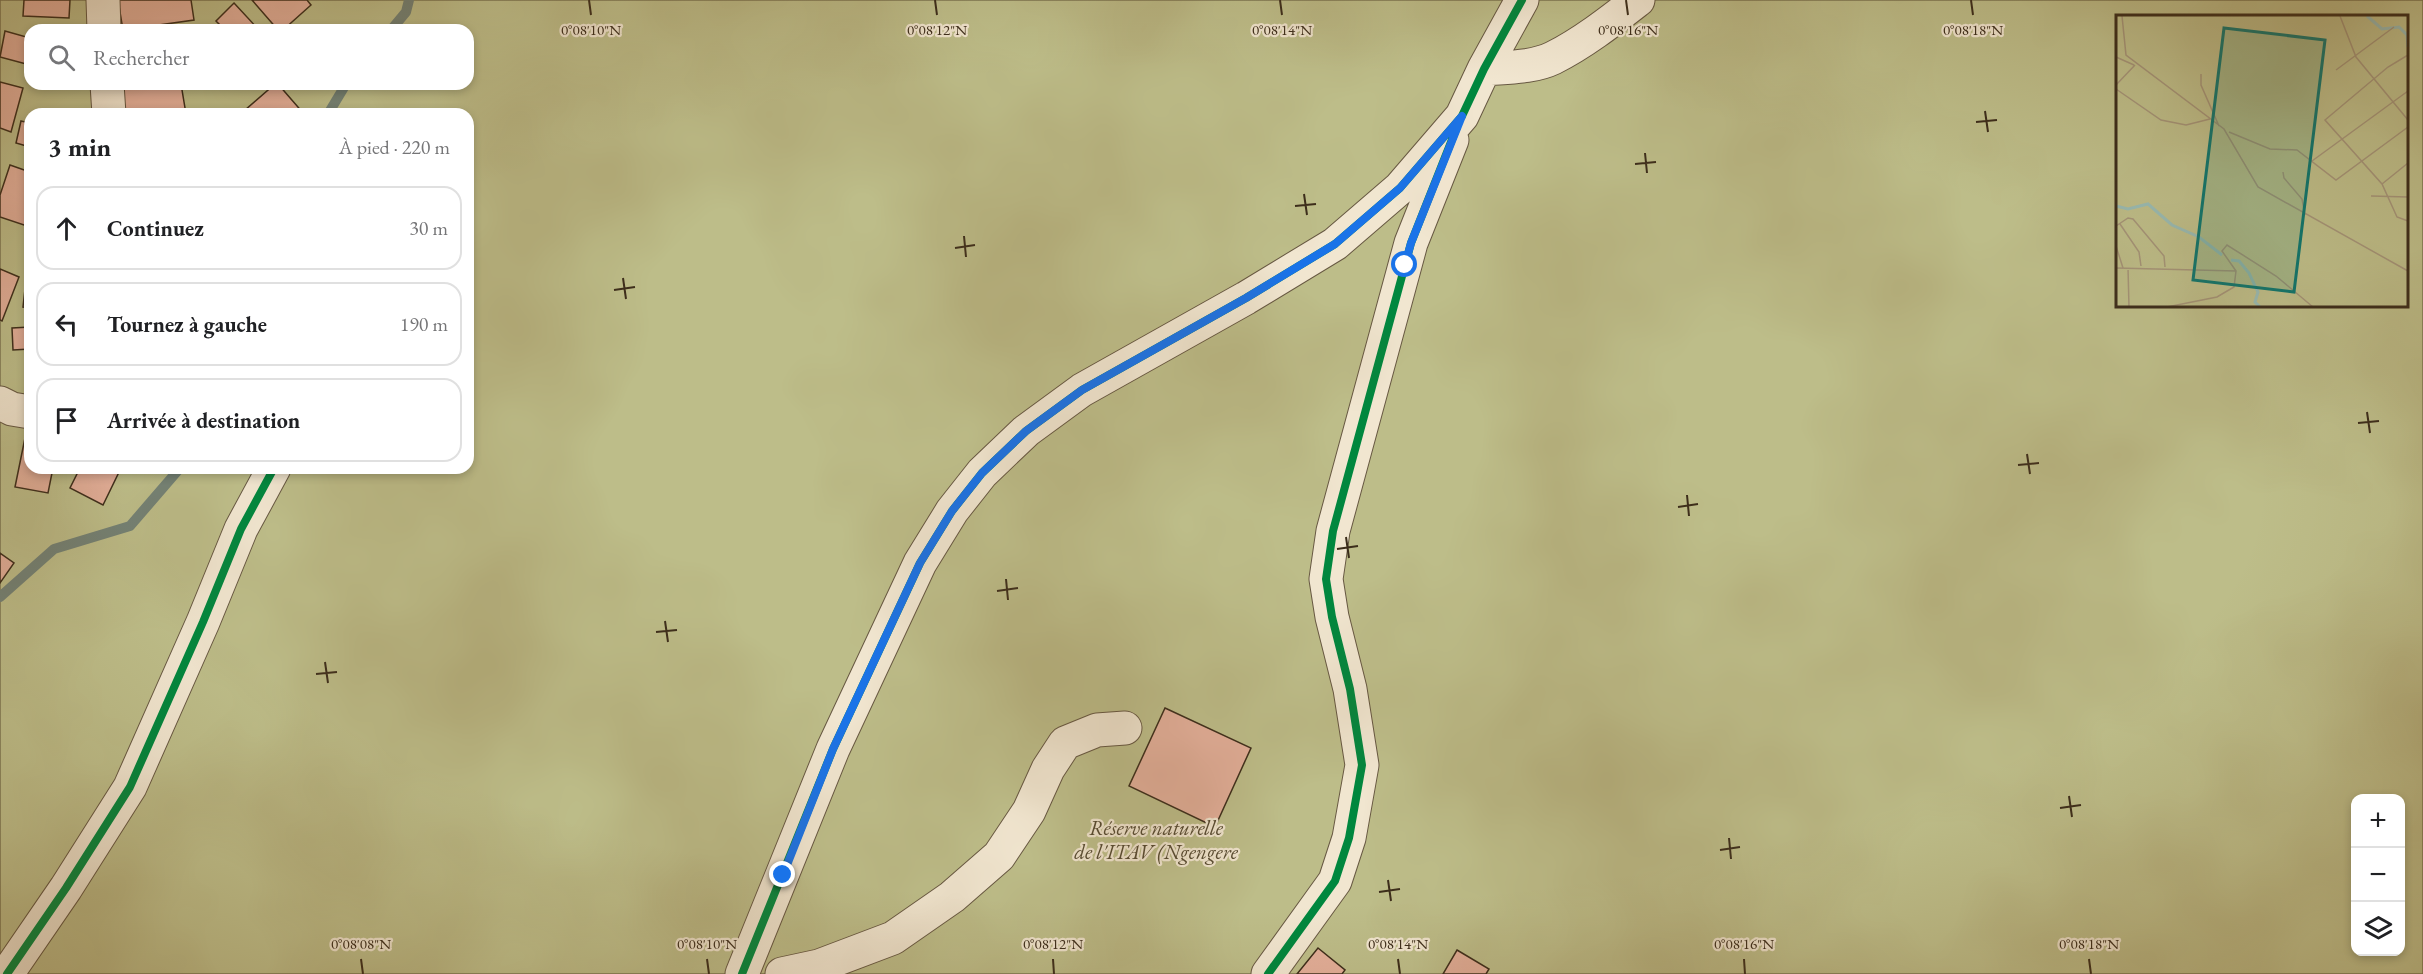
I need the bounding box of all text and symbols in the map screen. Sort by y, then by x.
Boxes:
inset map [2116,15,2408,308]
text: 0°08'10"N [561,20,621,39]
text: 0°08'12"N [907,20,967,39]
text: 0°08'14"N [1252,20,1312,39]
text: 0°08'16"N [1598,20,1658,39]
text: 0°08'18"N [1943,20,2003,39]
search box [24,24,474,90]
icon: search [45,41,78,74]
text: Rechercher [93,43,189,72]
text: 3 min [48,130,111,164]
text: À pied · 220 m [339,134,450,160]
icon: ahead [50,212,83,245]
text: Continuez [107,214,204,243]
text: 30 m [409,215,448,241]
route start [1391,251,1417,277]
icon: left [50,308,83,341]
text: Tournez à gauche [107,310,267,339]
text: 190 m [400,311,448,337]
icon: arrive [50,404,83,437]
text: Arrivée à destination [107,406,300,435]
map controls [2351,794,2405,956]
button: + [2351,794,2405,848]
park label: Réserve naturelle de l'ITAV (Ngengere [1074,814,1239,865]
button: − [2351,848,2405,902]
route end [769,861,795,887]
button: layers [2351,902,2405,956]
text: 0°08'08"N [331,934,391,953]
text: 0°08'10"N [677,934,737,953]
text: 0°08'12"N [1023,934,1083,953]
text: 0°08'14"N [1368,934,1428,953]
text: 0°08'16"N [1714,934,1774,953]
text: 0°08'18"N [2059,934,2119,953]

